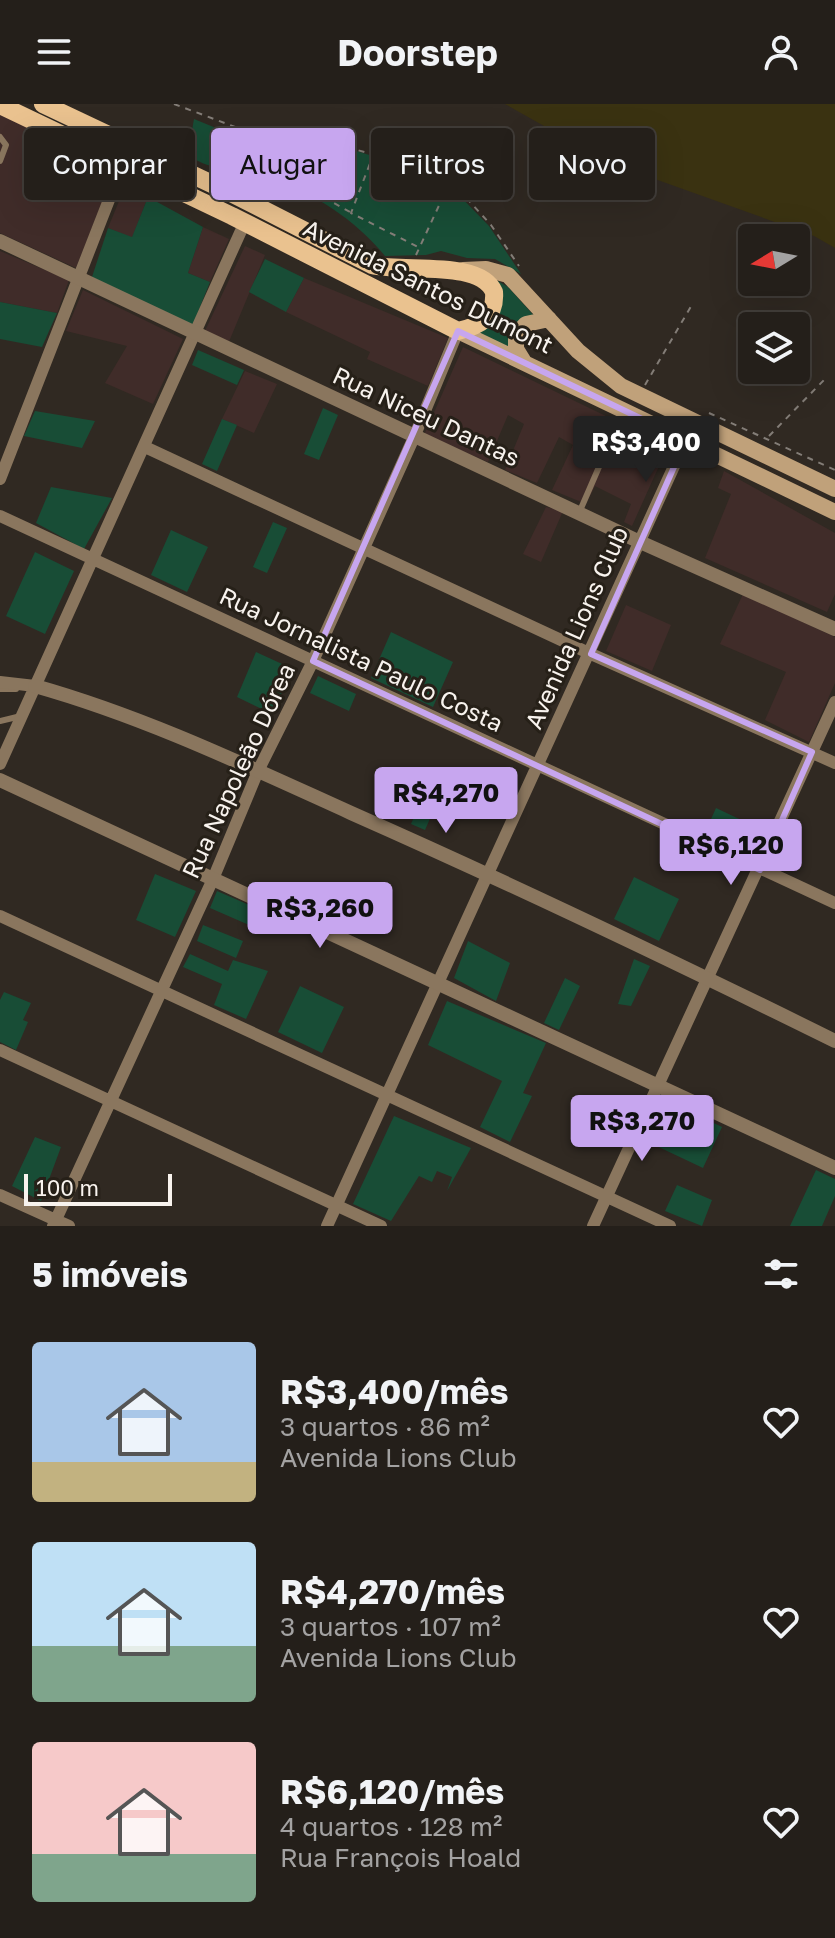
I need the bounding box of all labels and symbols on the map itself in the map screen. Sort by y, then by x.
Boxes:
street label: Avenida Santos Dumont [299,213,558,359]
north arrow [738,224,810,296]
street label: Rua Niceu Dantas [329,360,525,472]
pin: R$3,400 [572,416,720,484]
street label: Avenida Lions Club [518,522,633,733]
street label: Rua Jornalista Paulo Costa [215,580,508,737]
street label: Rua Napoleão Dórea [175,658,300,883]
pin: R$4,270 [372,767,520,835]
pin: R$6,120 [657,819,805,887]
pin: R$3,260 [246,882,394,950]
pin: R$3,270 [568,1095,716,1163]
scale bar [24,1170,172,1206]

